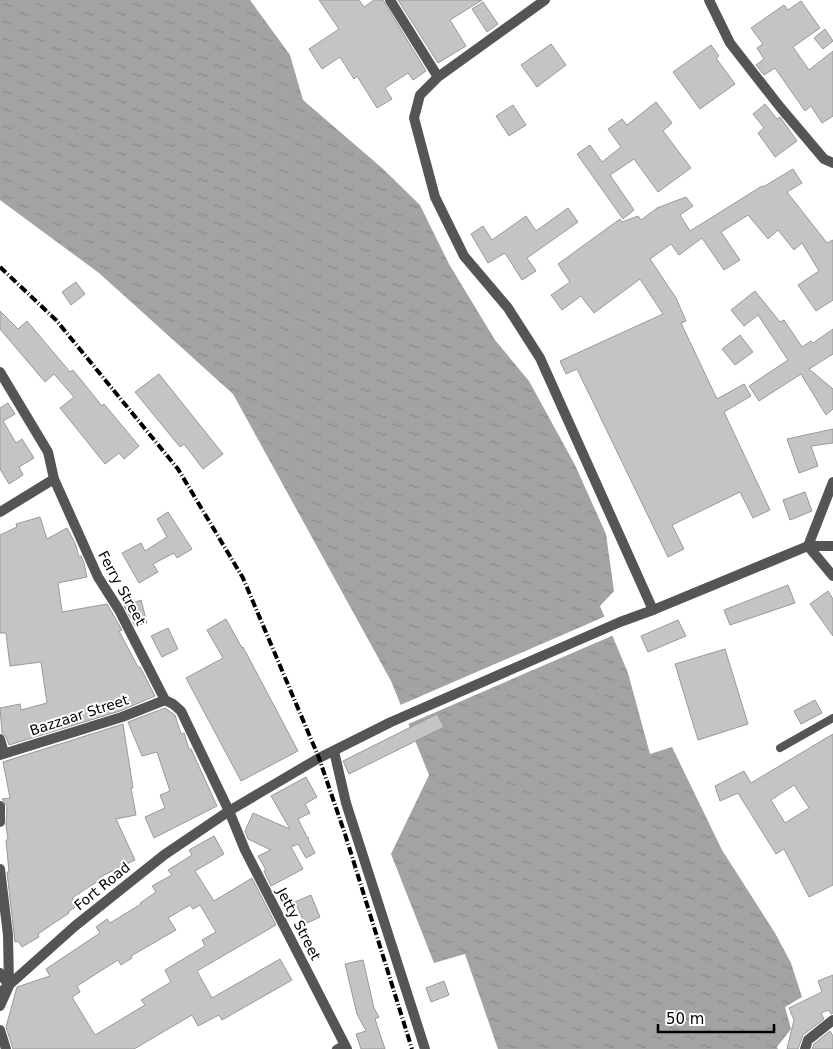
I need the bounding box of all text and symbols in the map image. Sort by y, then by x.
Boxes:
street label: Ferry Street [95,548,149,628]
street label: Bazzaar Street [28,691,131,738]
street label: Fort Road [71,859,133,913]
street label: Jetty Street [273,884,324,963]
scale bar [658,1002,774,1034]
text: 50 m [666,1010,704,1028]

